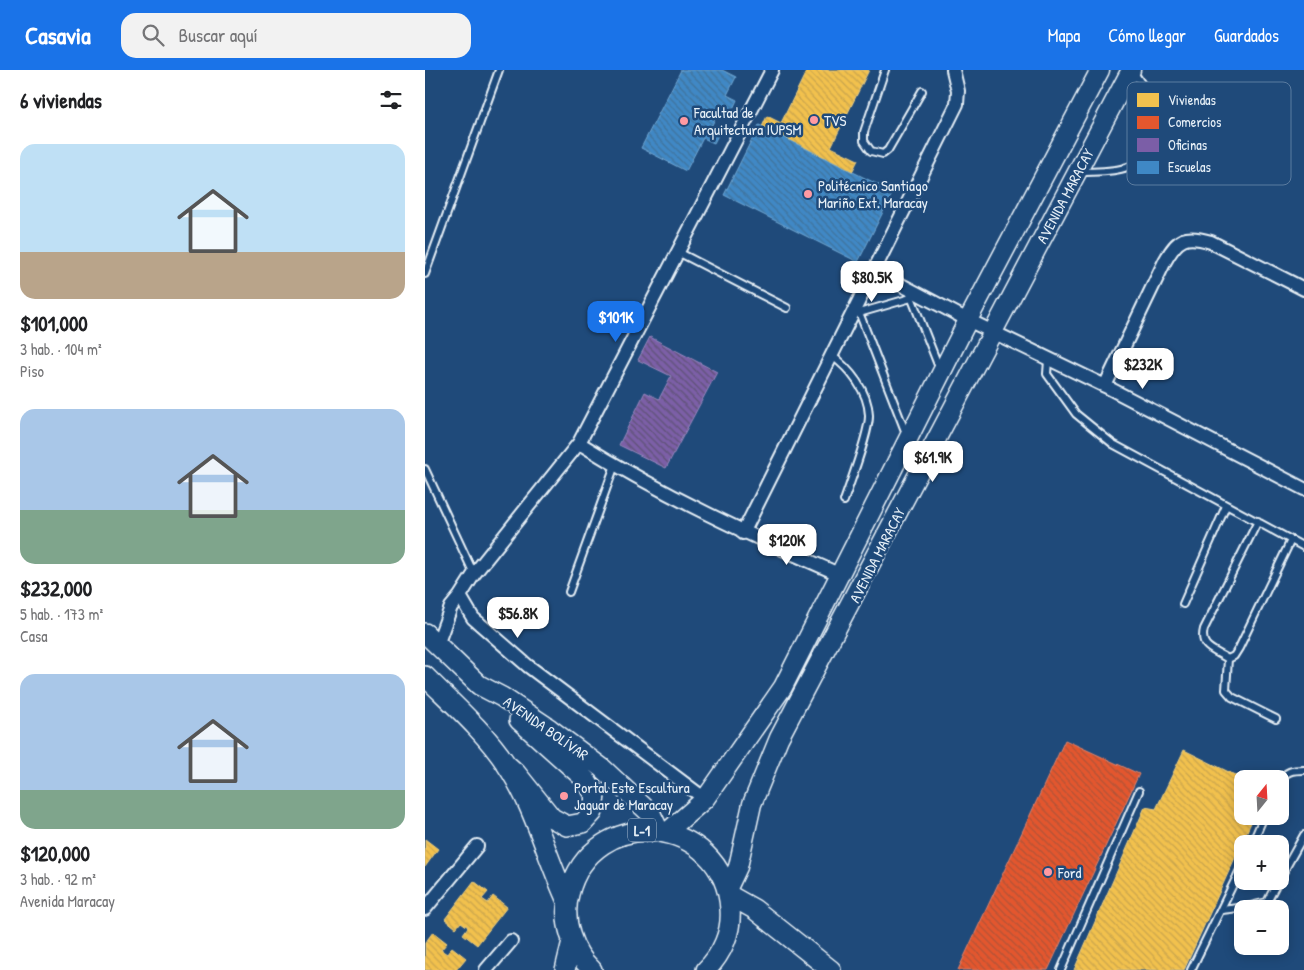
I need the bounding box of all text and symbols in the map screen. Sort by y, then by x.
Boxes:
search box [121,13,471,58]
text: Casavia [25,19,91,51]
icon: search [139,21,167,49]
text: Buscar aquí [179,22,258,48]
text: Mapa [1048,23,1080,48]
text: Cómo llegar [1108,23,1186,48]
text: Guardados [1214,23,1279,48]
legend [1127,82,1291,185]
text: 6 viviendas [20,86,102,115]
icon: filters [377,86,405,114]
text: Viviendas [1168,90,1216,109]
place label: Facultad de Arquitectura IUPSM [693,102,801,140]
place label: TVS [824,110,846,131]
text: Comercios [1168,112,1221,131]
marker: TVS [808,114,820,126]
marker: Facultad de Arquitectura IUPSM [678,115,690,127]
text: Oficinas [1168,135,1207,154]
street label: AVENIDA MARACAY [1031,145,1099,247]
text: Escuelas [1168,157,1211,176]
place label: Politécnico Santiago Mariño Ext. Maracay [818,175,928,213]
icon: home [168,176,258,266]
marker: Politécnico Santiago Mariño Ext. Maracay [802,188,814,200]
pin: $80.5K [831,260,913,303]
text: $80.5K [852,266,892,288]
pin: $101K [581,300,651,343]
text: $101K [598,306,634,328]
text: $101,000 [20,309,88,338]
text: 3 hab. · 104 m² [20,338,102,360]
pin: $232K [1108,348,1178,390]
text: $232K [1124,353,1162,375]
text: Piso [20,360,44,382]
pin: $61.9K [892,440,974,483]
icon: home [168,441,258,531]
text: $61.9K [914,446,952,468]
street label: AVENIDA MARACAY [844,503,910,606]
pin: $120K [752,524,822,566]
text: $120K [769,529,805,551]
text: $232,000 [20,574,92,603]
pin: $56.8K [477,596,559,639]
text: $56.8K [498,602,538,624]
text: 5 hab. · 173 m² [20,603,103,625]
text: Casa [20,625,47,647]
street label: AVENIDA BOLÍVAR [499,691,593,765]
icon: home [168,706,258,796]
north arrow [1234,770,1289,825]
map controls [1234,770,1289,955]
place label: Portal Este Escultura Jaguar de Maracay [574,777,690,815]
marker: Portal Este Escultura Jaguar de Maracay [558,790,570,802]
road number: L-1 [628,818,656,842]
button: + [1234,835,1289,890]
text: $120,000 [20,839,90,868]
place label: Ford [1057,862,1081,883]
marker: Ford [1042,866,1054,878]
text: 3 hab. · 92 m² [20,868,96,890]
text: Avenida Maracay [20,890,115,912]
button: − [1234,900,1289,955]

